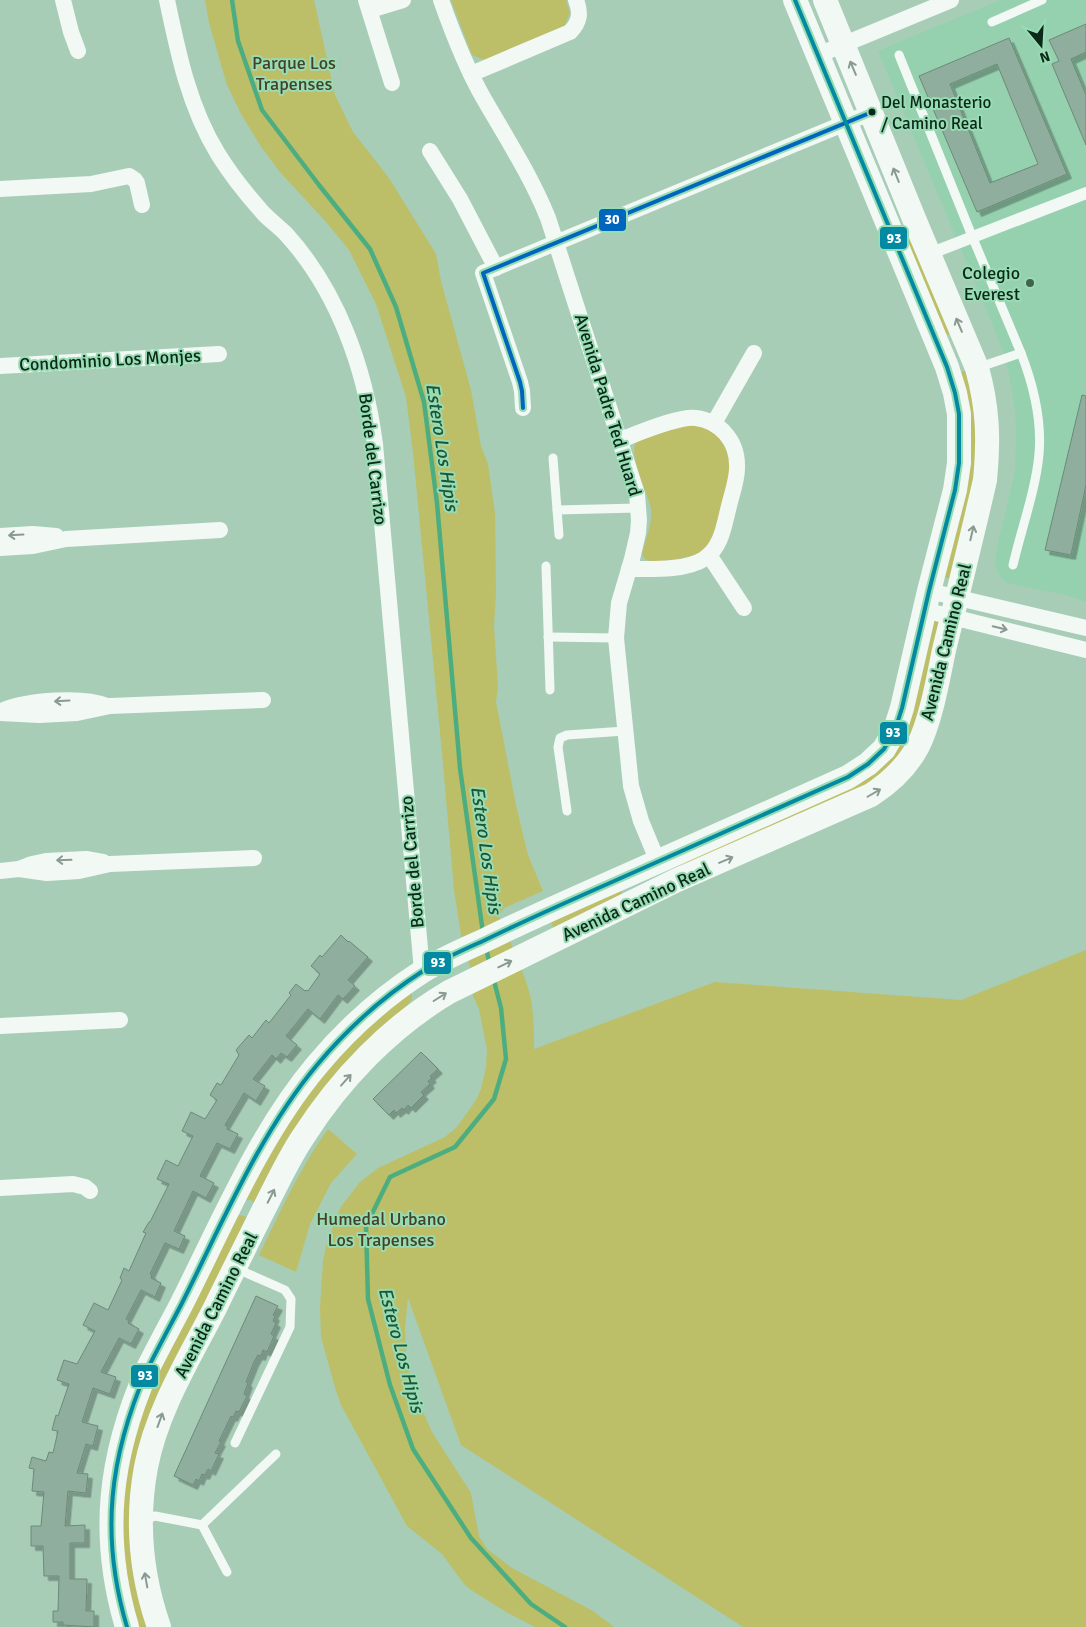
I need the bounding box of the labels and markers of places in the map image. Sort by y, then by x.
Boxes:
place label: Del Monasterio / Camino Real [881,92,992,134]
marker: Del Monasterio / Camino Real [867,107,877,117]
place label: Colegio Everest [962,262,1020,305]
marker: Colegio Everest [1024,277,1036,289]

